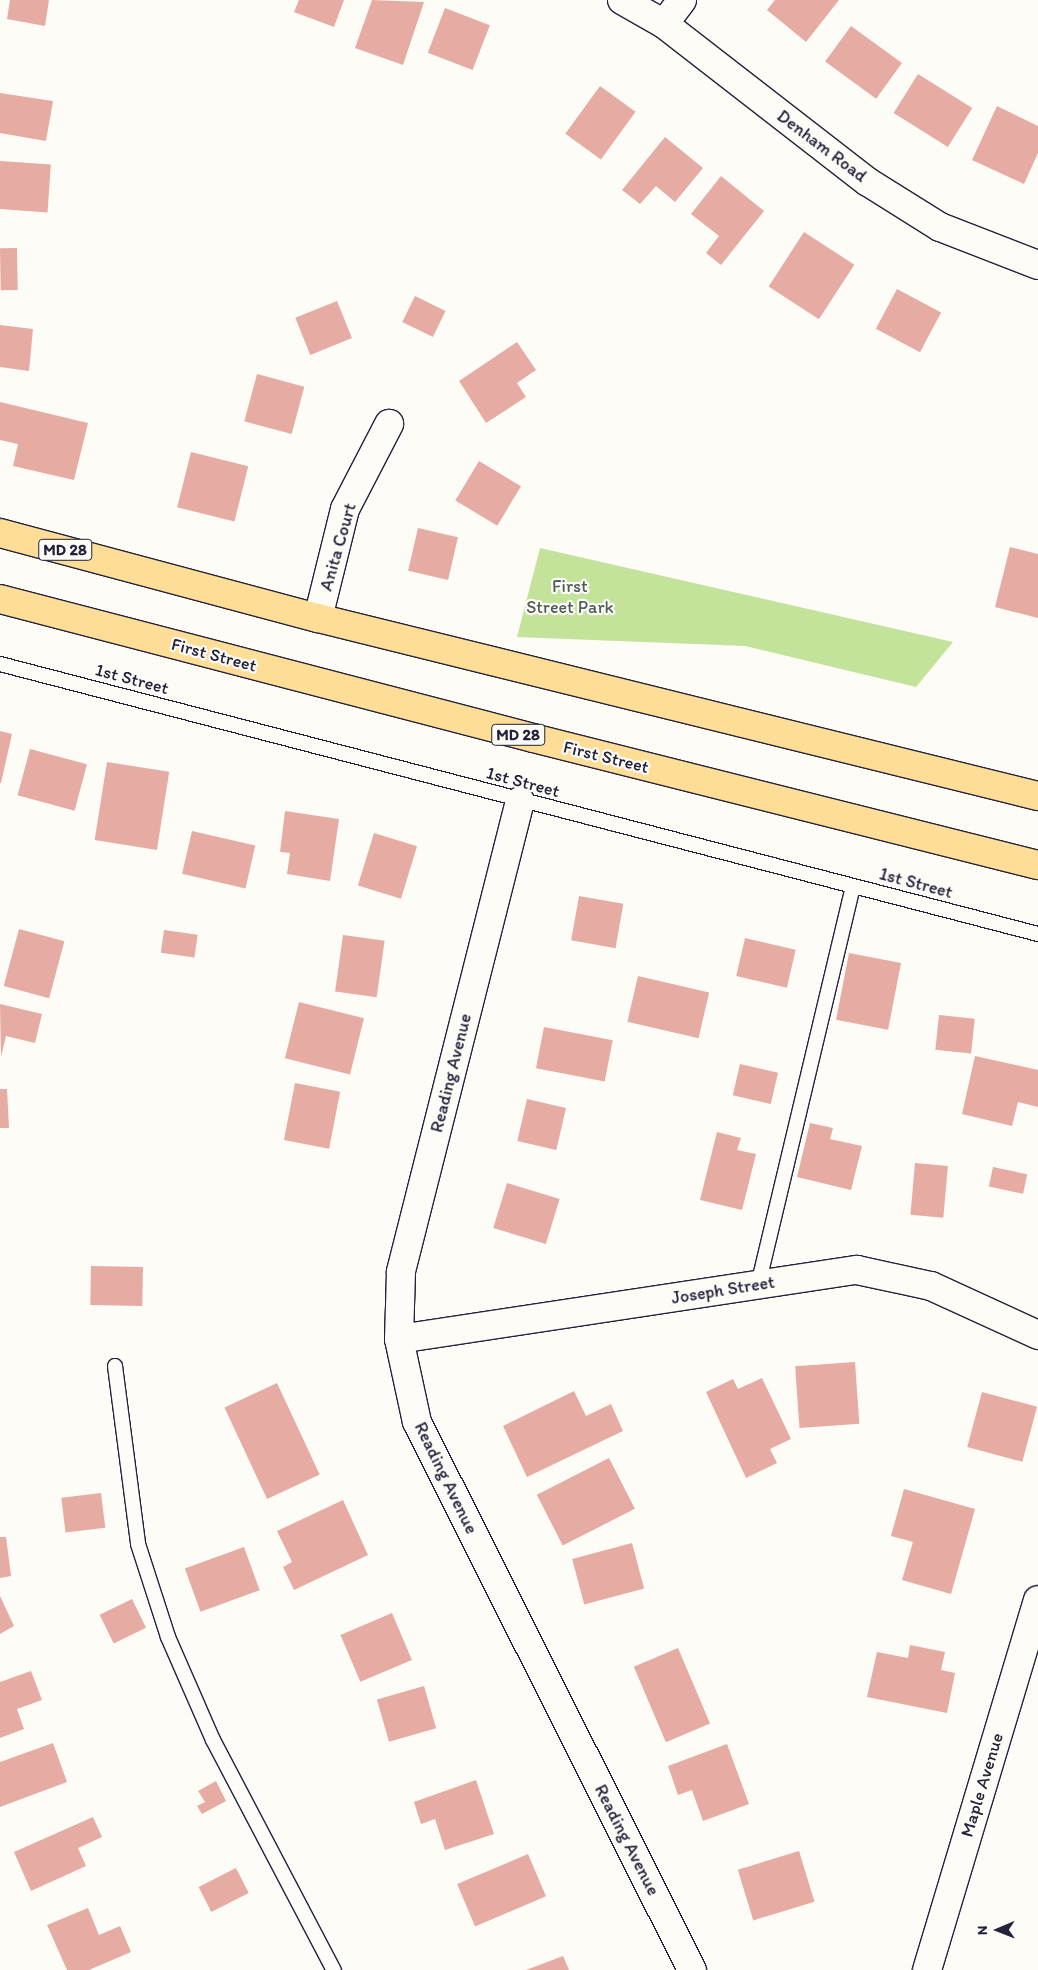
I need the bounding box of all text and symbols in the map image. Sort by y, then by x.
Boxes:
street label: Denham Road [773,105,871,187]
street label: Anita Court [315,501,361,593]
road number: MD 28 [38,536,92,564]
park label: First Street Park [526,576,614,618]
street label: First Street [169,633,259,677]
street label: 1st Street [93,659,171,699]
road number: MD 28 [490,722,546,748]
street label: First Street [561,736,651,778]
street label: 1st Street [484,762,562,802]
street label: 1st Street [877,863,955,903]
street label: Reading Avenue [426,1011,476,1135]
street label: Joseph Street [670,1271,776,1309]
street label: Reading Avenue [410,1418,482,1538]
street label: Maple Avenue [956,1731,1008,1839]
street label: Reading Avenue [590,1781,664,1899]
north arrow [973,1905,1023,1955]
text: N [974,1925,991,1935]

